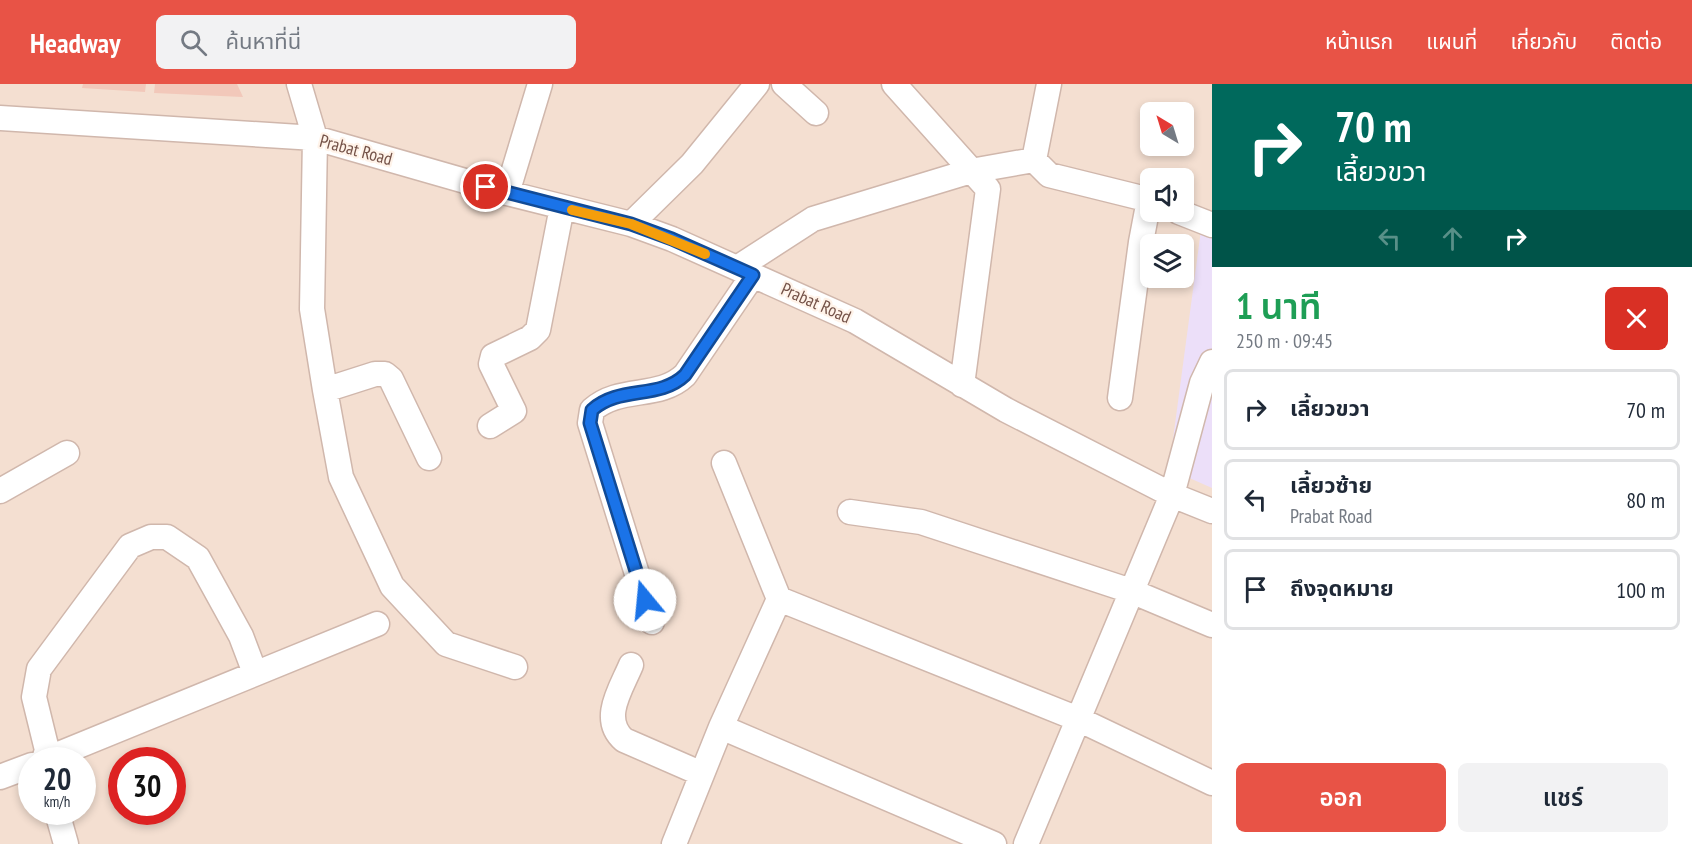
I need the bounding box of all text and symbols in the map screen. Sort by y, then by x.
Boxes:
search box [156,15,576,69]
text: Headway [30,24,120,61]
icon: search [177,26,210,59]
text: ค้นหาที่นี่ [225,27,301,55]
text: หน้าแรก [1325,28,1393,55]
text: แผนที่ [1426,28,1477,55]
text: เกี่ยวกับ [1510,28,1577,55]
text: ติดต่อ [1610,28,1662,55]
text: 70 m [1335,99,1412,154]
north arrow [1140,102,1194,156]
map controls [1140,102,1194,288]
icon: right [1236,108,1314,186]
street label: Prabat Road [317,129,395,170]
text: เลี้ยวขวา [1335,154,1426,188]
pin [460,161,511,212]
button: sound [1140,168,1194,222]
icon: arrive [469,170,502,203]
icon: left [1373,222,1406,255]
icon: ahead [1436,222,1469,255]
icon: right [1499,222,1532,255]
button: layers [1140,234,1194,288]
street label: Prabat Road [778,277,855,328]
text: 1 นาที [1236,282,1321,329]
button: close [1605,287,1668,350]
text: 250 m · 09:45 [1236,328,1333,354]
icon: right [1239,393,1272,426]
text: เลี้ยวขวา [1290,394,1370,422]
text: 70 m [1626,396,1665,424]
text: เลี้ยวซ้าย [1290,471,1372,499]
icon: left [1239,483,1272,516]
text: 80 m [1626,486,1665,514]
text: Prabat Road [1290,503,1373,529]
position arrow [613,568,677,632]
icon: arrive [1239,573,1272,606]
text: ถึงจุดหมาย [1290,574,1394,602]
text: 100 m [1616,576,1665,604]
speed limit sign: 30 [108,747,186,825]
text: 20 [43,759,71,798]
button: ออก [1236,763,1446,832]
button: แชร์ [1458,763,1668,832]
text: km/h [44,792,70,811]

